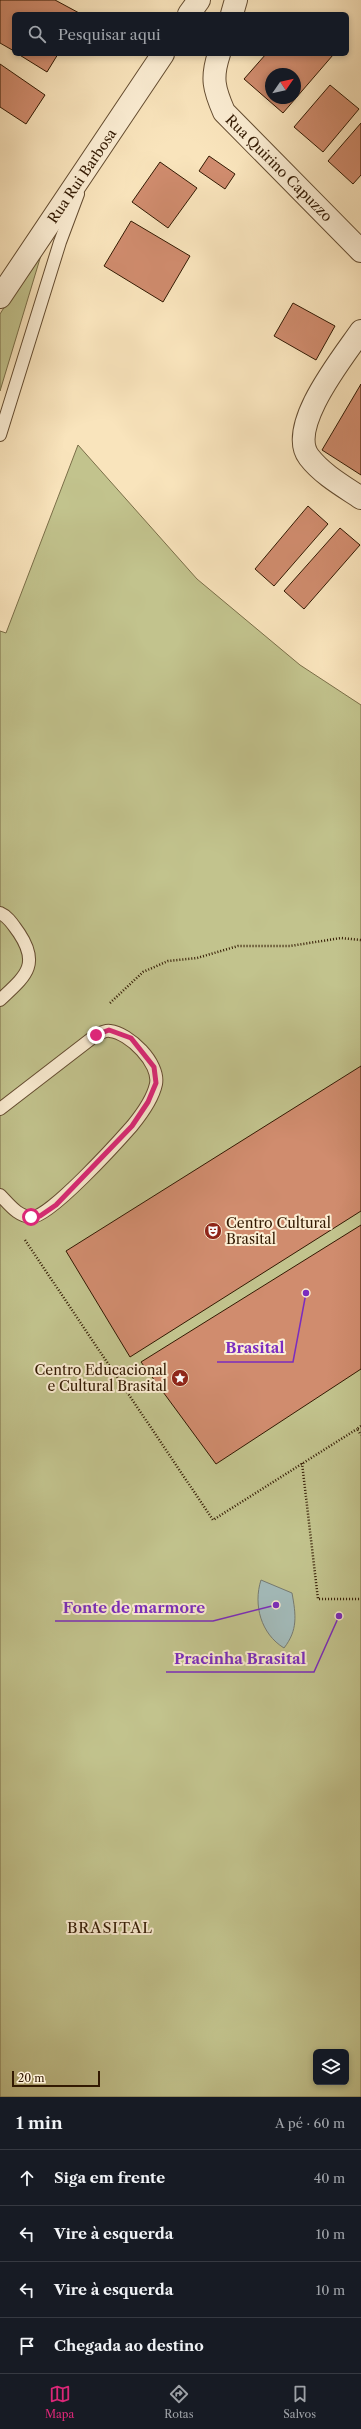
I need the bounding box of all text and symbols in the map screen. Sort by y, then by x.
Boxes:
search box [12,12,349,56]
icon: search [26,23,48,45]
text: Pesquisar aqui [58,25,161,44]
north arrow [265,68,301,104]
street label: Rua Quirino Capuzzo [222,111,336,225]
street label: Rua Rui Barbosa [44,125,121,227]
route end [87,1026,105,1044]
route start [22,1208,40,1226]
place label: Centro Cultural Brasital [226,1214,331,1248]
theatre icon: Centro Cultural Brasital [203,1221,223,1241]
callout: Brasital [217,1335,293,1362]
text: Brasital [225,1338,285,1357]
place label: Centro Educacional e Cultural Brasital [35,1361,167,1395]
place icon: Centro Educacional e Cultural Brasital [170,1368,190,1388]
callout: Fonte de marmore [55,1594,213,1621]
text: Fonte de marmore [63,1598,205,1617]
callout: Pracinha Brasital [166,1645,314,1672]
text: Pracinha Brasital [174,1649,306,1668]
district label: BRASITAL [67,1918,153,1937]
map controls [313,2049,349,2085]
button: layers [313,2049,349,2085]
scale bar [12,2069,100,2088]
text: 20 m [18,2071,44,2085]
text: 1 min [16,2113,63,2133]
text: A pé · 60 m [275,2115,345,2131]
icon: ahead [16,2167,38,2189]
text: Siga em frente [54,2168,165,2187]
text: 40 m [314,2170,345,2186]
icon: left [16,2223,38,2245]
text: Vire à esquerda [54,2224,173,2243]
text: 10 m [316,2226,345,2242]
icon: left [16,2279,38,2301]
text: Vire à esquerda [54,2280,173,2299]
text: 10 m [316,2282,345,2298]
icon: arrive [16,2335,38,2357]
text: Chegada ao destino [54,2336,204,2355]
tab: Mapa [45,2383,74,2421]
tab: Rotas [164,2383,193,2421]
tab: Salvos [283,2383,316,2421]

